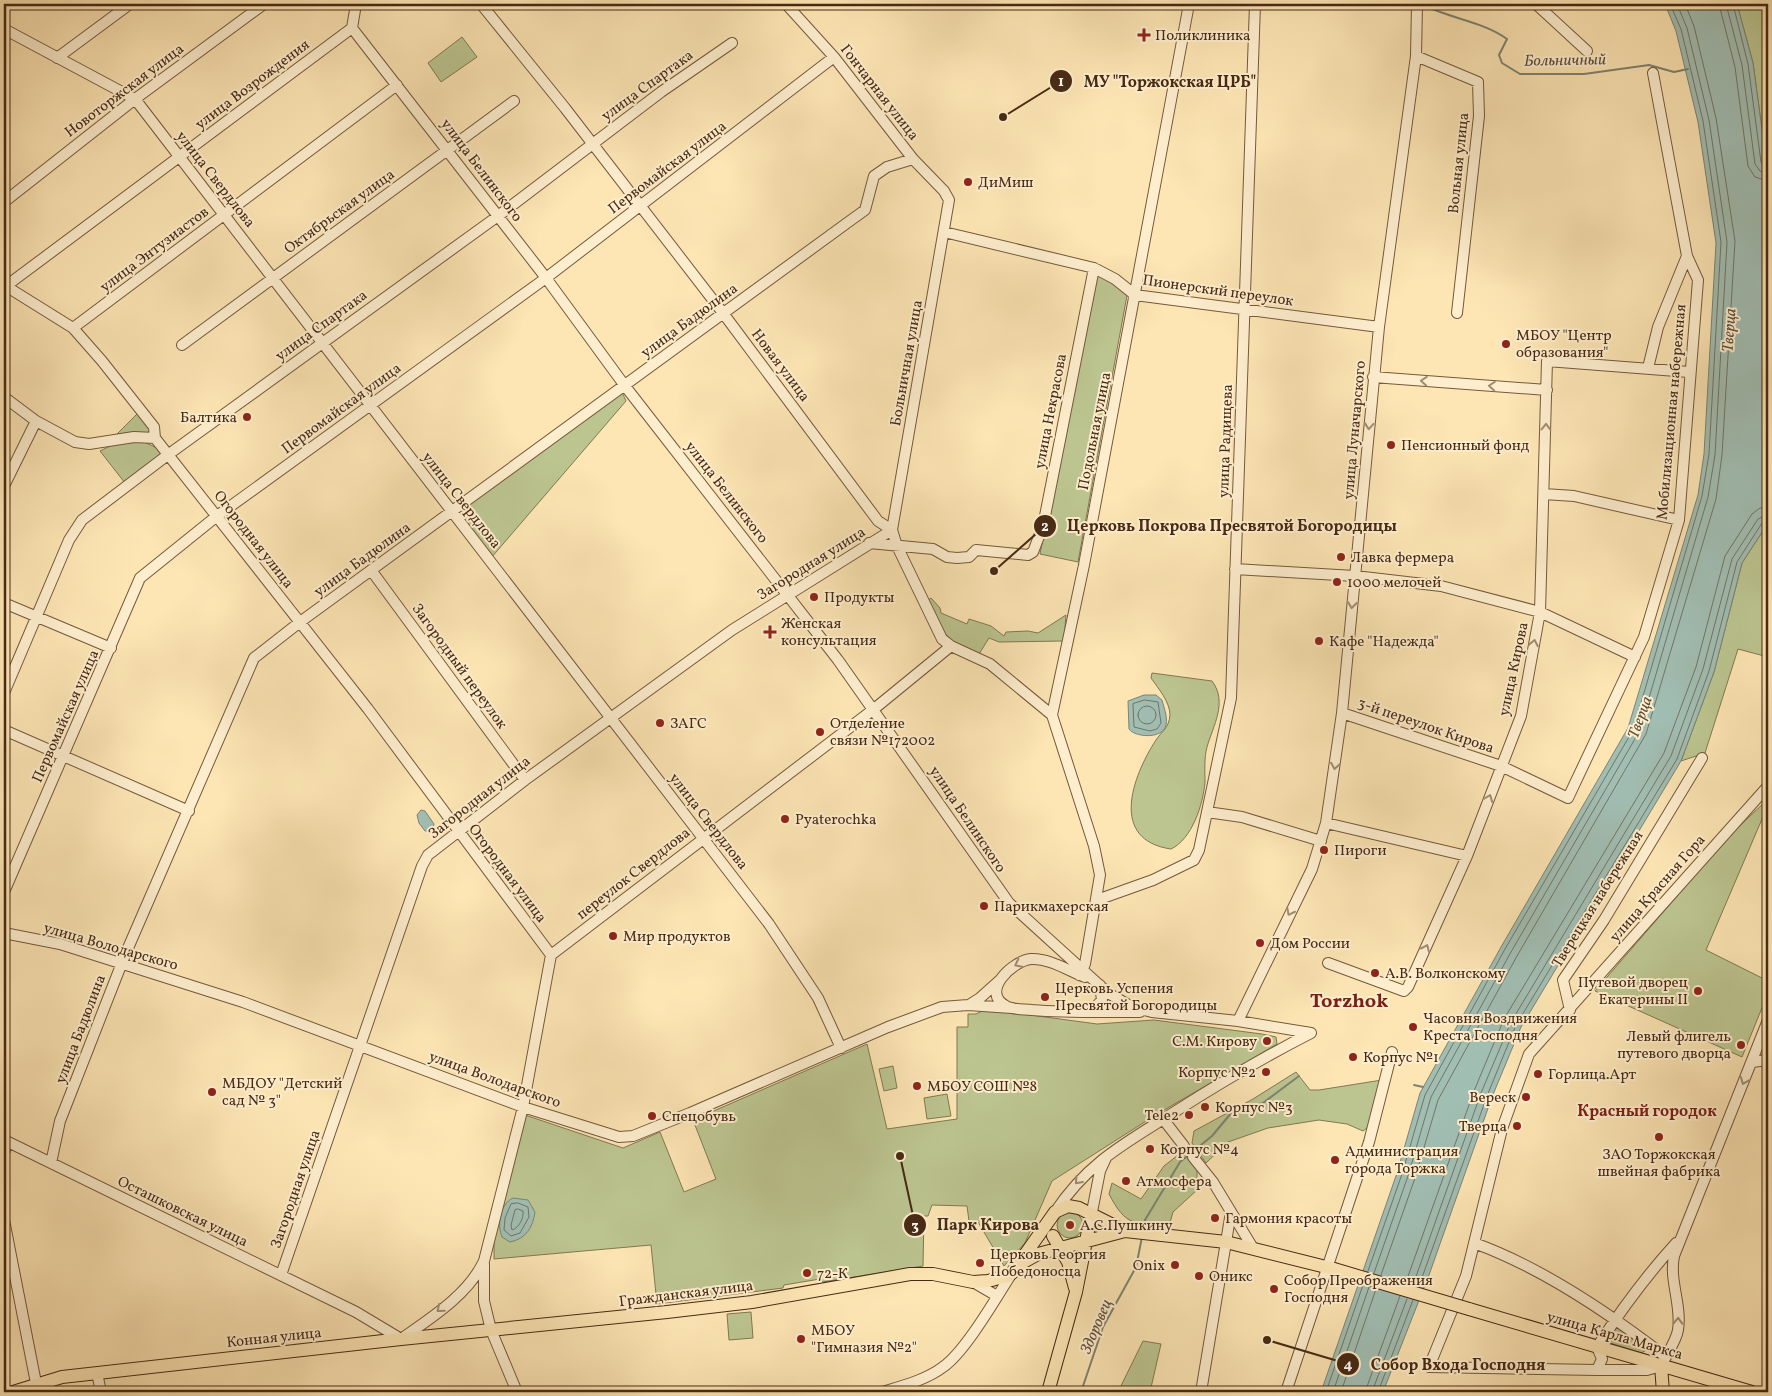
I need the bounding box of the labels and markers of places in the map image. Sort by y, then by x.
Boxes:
place label: Поликлиника [1155,26,1251,47]
marker: Поликлиника [1137,28,1151,42]
callout: МУ "Торжокская ЦРБ" [1048,66,1266,97]
place label: ДиМиш [978,173,1034,194]
marker: ДиМиш [962,176,974,188]
place label: МБОУ "Центр образования" [1516,326,1612,364]
marker: МБОУ "Центр образования" [1500,338,1512,350]
place label: Балтика [180,408,237,429]
marker: Балтика [241,411,253,423]
place label: Пенсионный фонд [1401,436,1530,457]
marker: Пенсионный фонд [1385,439,1397,451]
callout: Церковь Покрова Пресвятой Богородицы [1032,510,1407,541]
place label: Лавка фермера [1351,548,1454,569]
marker: Лавка фермера [1335,551,1347,563]
place label: 1000 мелочей [1347,573,1441,594]
marker: 1000 мелочей [1331,576,1343,588]
place label: Продукты [824,588,895,609]
marker: Продукты [808,591,820,603]
place label: Женская консультация [781,614,877,652]
marker: Женская консультация [763,625,777,639]
place label: Кафе "Надежда" [1329,632,1439,653]
marker: Кафе "Надежда" [1313,635,1325,647]
place label: ЗАГС [670,714,707,735]
place label: Отделение связи №172002 [830,714,935,752]
marker: ЗАГС [654,717,666,729]
marker: Отделение связи №172002 [814,726,826,738]
place label: Pyaterochka [795,810,876,831]
marker: Pyaterochka [779,813,791,825]
place label: Пироги [1334,841,1387,862]
marker: Пироги [1318,844,1330,856]
place label: Парикмахерская [994,897,1109,918]
marker: Парикмахерская [978,900,990,912]
place label: Мир продуктов [623,927,731,948]
marker: Мир продуктов [607,930,619,942]
place label: Дом России [1270,934,1350,955]
marker: Дом России [1254,937,1266,949]
place label: А.В. Волконскому [1385,964,1506,985]
marker: А.В. Волконскому [1369,967,1381,979]
place label: Путевой дворец Екатерины II [1578,973,1689,1011]
place label: Церковь Успения Пресвятой Богородицы [1055,979,1218,1017]
marker: Путевой дворец Екатерины II [1692,985,1704,997]
marker: Церковь Успения Пресвятой Богородицы [1039,991,1051,1003]
place label: Часовня Воздвижения Креста Господня [1423,1009,1577,1047]
marker: Часовня Воздвижения Креста Господня [1407,1021,1419,1033]
place label: Левый флигель путевого дворца [1617,1027,1731,1065]
place label: С.М. Кирову [1172,1032,1257,1053]
marker: С.М. Кирову [1261,1035,1273,1047]
marker: Левый флигель путевого дворца [1735,1039,1747,1051]
place label: Корпус №1 [1363,1048,1439,1069]
marker: Корпус №1 [1347,1051,1359,1063]
place label: Корпус №2 [1178,1063,1256,1084]
place label: Горлица.Арт [1548,1065,1637,1086]
marker: Корпус №2 [1260,1066,1272,1078]
marker: Горлица.Арт [1532,1068,1544,1080]
place label: МБДОУ "Детский сад № 3" [222,1074,342,1112]
place label: МБОУ СОШ №8 [927,1077,1037,1098]
marker: МБОУ СОШ №8 [911,1080,923,1092]
marker: МБДОУ "Детский сад № 3" [206,1086,218,1098]
place label: Вереск [1469,1088,1516,1109]
marker: Вереск [1520,1091,1532,1103]
place label: Корпус №3 [1215,1098,1293,1119]
marker: Корпус №3 [1199,1101,1211,1113]
place label: Tele2 [1145,1106,1179,1127]
place label: Спецобувь [662,1107,736,1128]
marker: Tele2 [1183,1109,1195,1121]
marker: Спецобувь [646,1110,658,1122]
place label: Тверца [1459,1117,1507,1138]
marker: Тверца [1511,1120,1523,1132]
marker: ЗАО Торжокская швейная фабрика [1653,1131,1665,1143]
place label: Корпус №4 [1160,1140,1239,1161]
place label: Администрация города Торжка [1345,1142,1459,1180]
marker: Корпус №4 [1144,1143,1156,1155]
place label: ЗАО Торжокская швейная фабрика [1598,1145,1720,1183]
marker: Администрация города Торжка [1329,1154,1341,1166]
place label: Атмосфера [1136,1172,1212,1193]
marker: Атмосфера [1120,1175,1132,1187]
callout: Парк Кирова [902,1209,1050,1240]
place label: Гармония красоты [1225,1209,1352,1230]
marker: Гармония красоты [1209,1212,1221,1224]
place label: А.С.Пушкину [1080,1216,1173,1237]
marker: А.С.Пушкину [1064,1219,1076,1231]
place label: Церковь Георгия Победоносца [990,1245,1106,1283]
place label: Onix [1133,1256,1165,1277]
marker: Церковь Георгия Победоносца [974,1257,986,1269]
marker: Onix [1169,1259,1181,1271]
place label: 72-К [817,1264,848,1285]
marker: 72-К [801,1267,813,1279]
place label: Оникс [1209,1267,1253,1288]
marker: Оникс [1193,1270,1205,1282]
place label: Собор Преображения Господня [1284,1271,1433,1309]
marker: Собор Преображения Господня [1268,1283,1280,1295]
place label: МБОУ "Гимназия №2" [811,1321,917,1359]
marker: МБОУ "Гимназия №2" [795,1333,807,1345]
callout: Собор Входа Господня [1336,1349,1556,1380]

